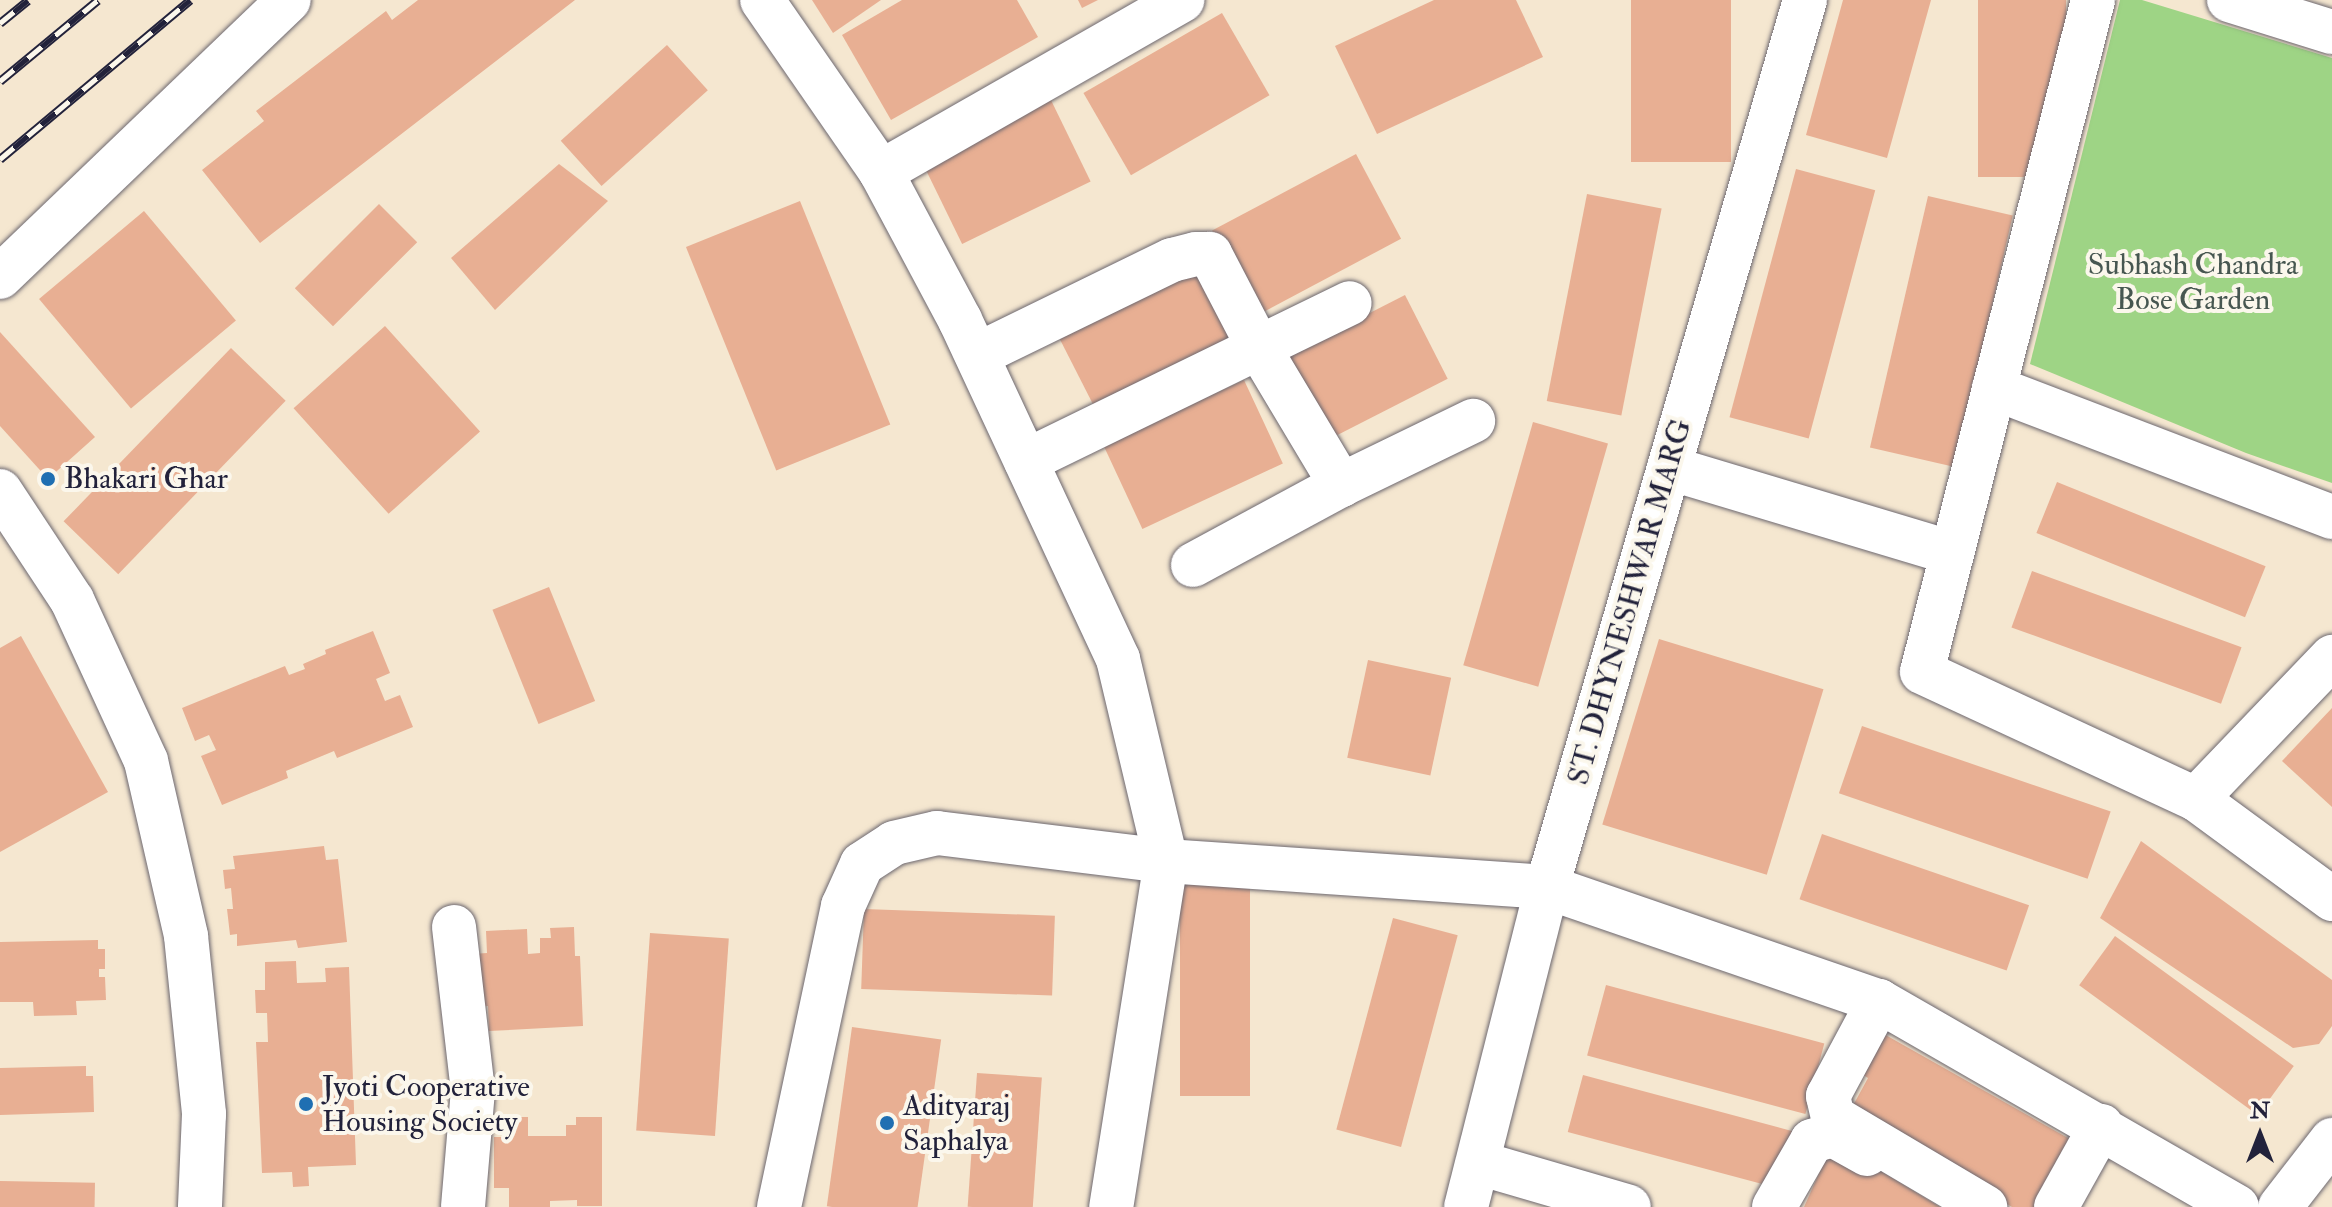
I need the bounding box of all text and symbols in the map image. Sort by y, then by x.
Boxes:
park label: Subhash Chandra Bose Garden [2088,247,2298,318]
street label: ST. DHYNESHWAR MARG [1560,415,1700,789]
place label: Bhakari Ghar [64,461,228,497]
marker: Bhakari Ghar [39,470,57,488]
place label: Jyoti Cooperative Housing Society [322,1069,530,1140]
place label: Adityaraj Saphalya [903,1088,1010,1158]
marker: Jyoti Cooperative Housing Society [297,1095,315,1113]
north arrow [2220,1095,2300,1175]
text: N [2250,1097,2270,1125]
marker: Adityaraj Saphalya [878,1114,896,1132]

